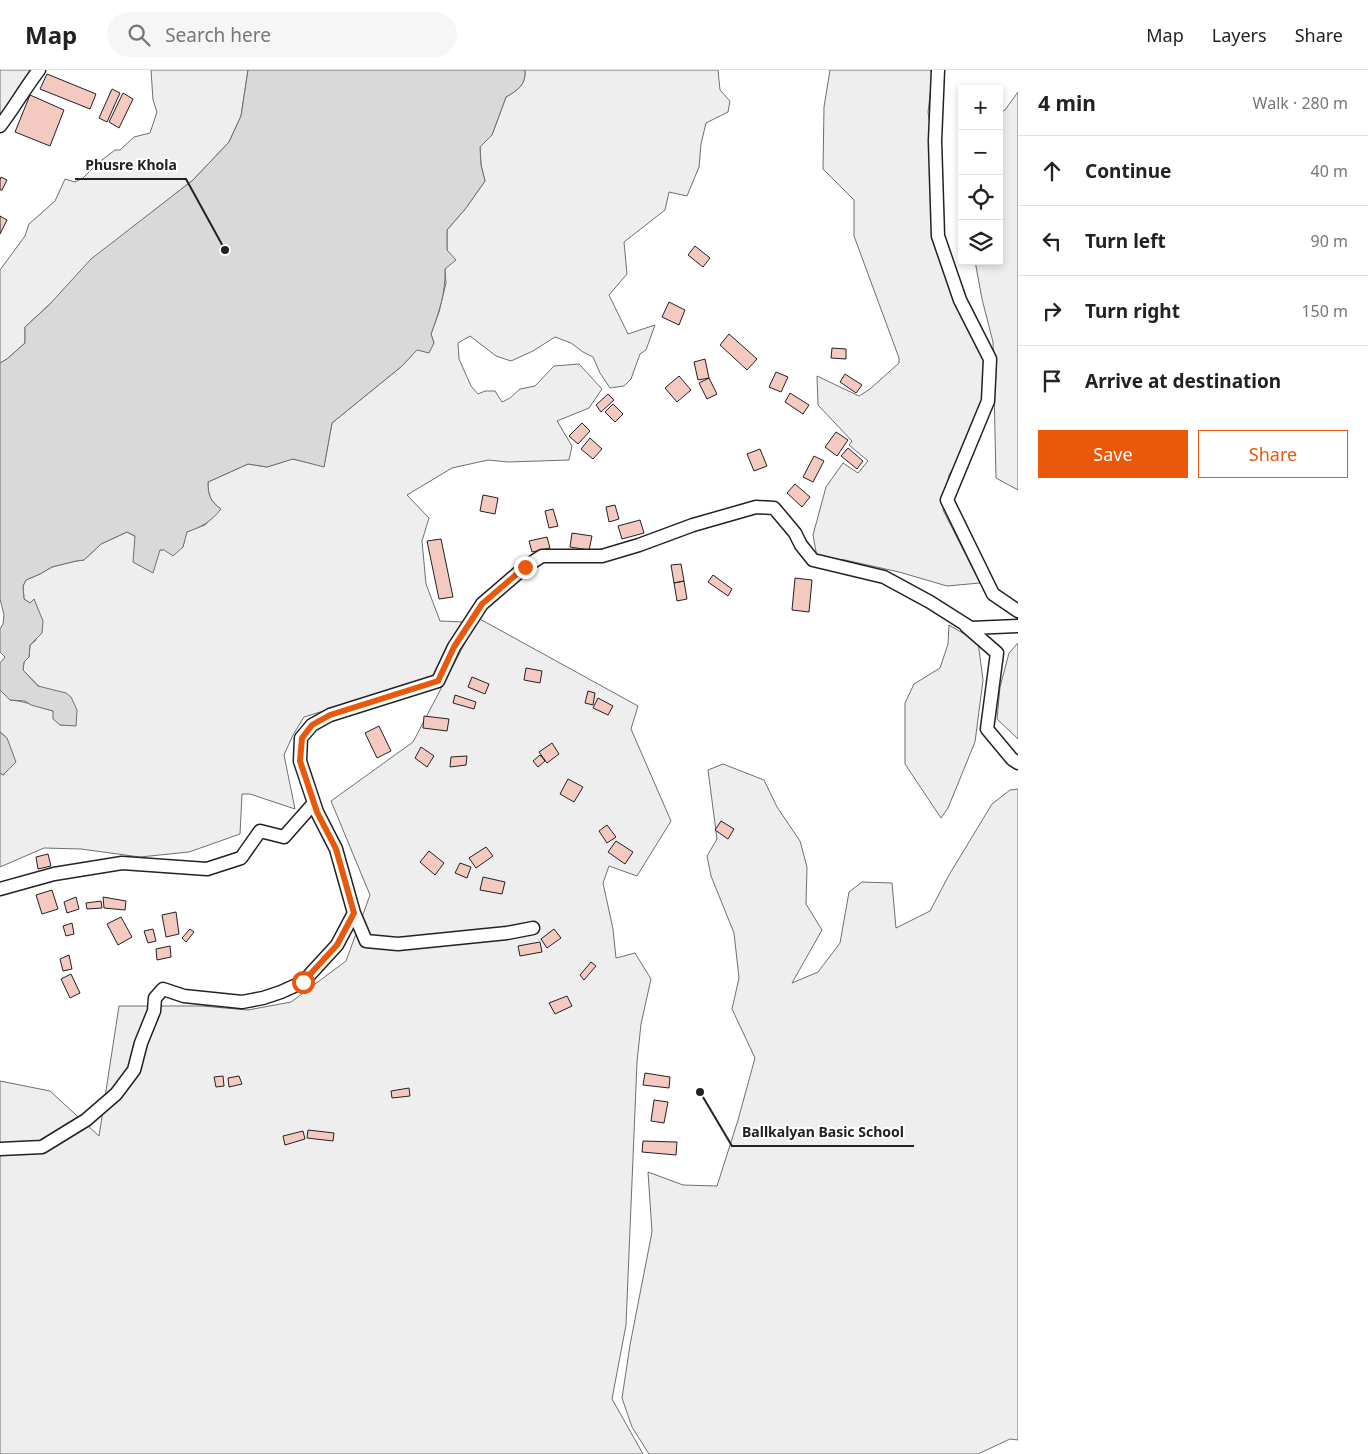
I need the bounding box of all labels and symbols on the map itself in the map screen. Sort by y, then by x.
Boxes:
callout: Phusre Khola [75,150,186,179]
text: Phusre Khola [85,155,177,174]
route end [514,556,537,579]
route start [292,971,315,994]
callout: Ballkalyan Basic School [732,1117,914,1146]
text: Ballkalyan Basic School [742,1122,904,1141]

